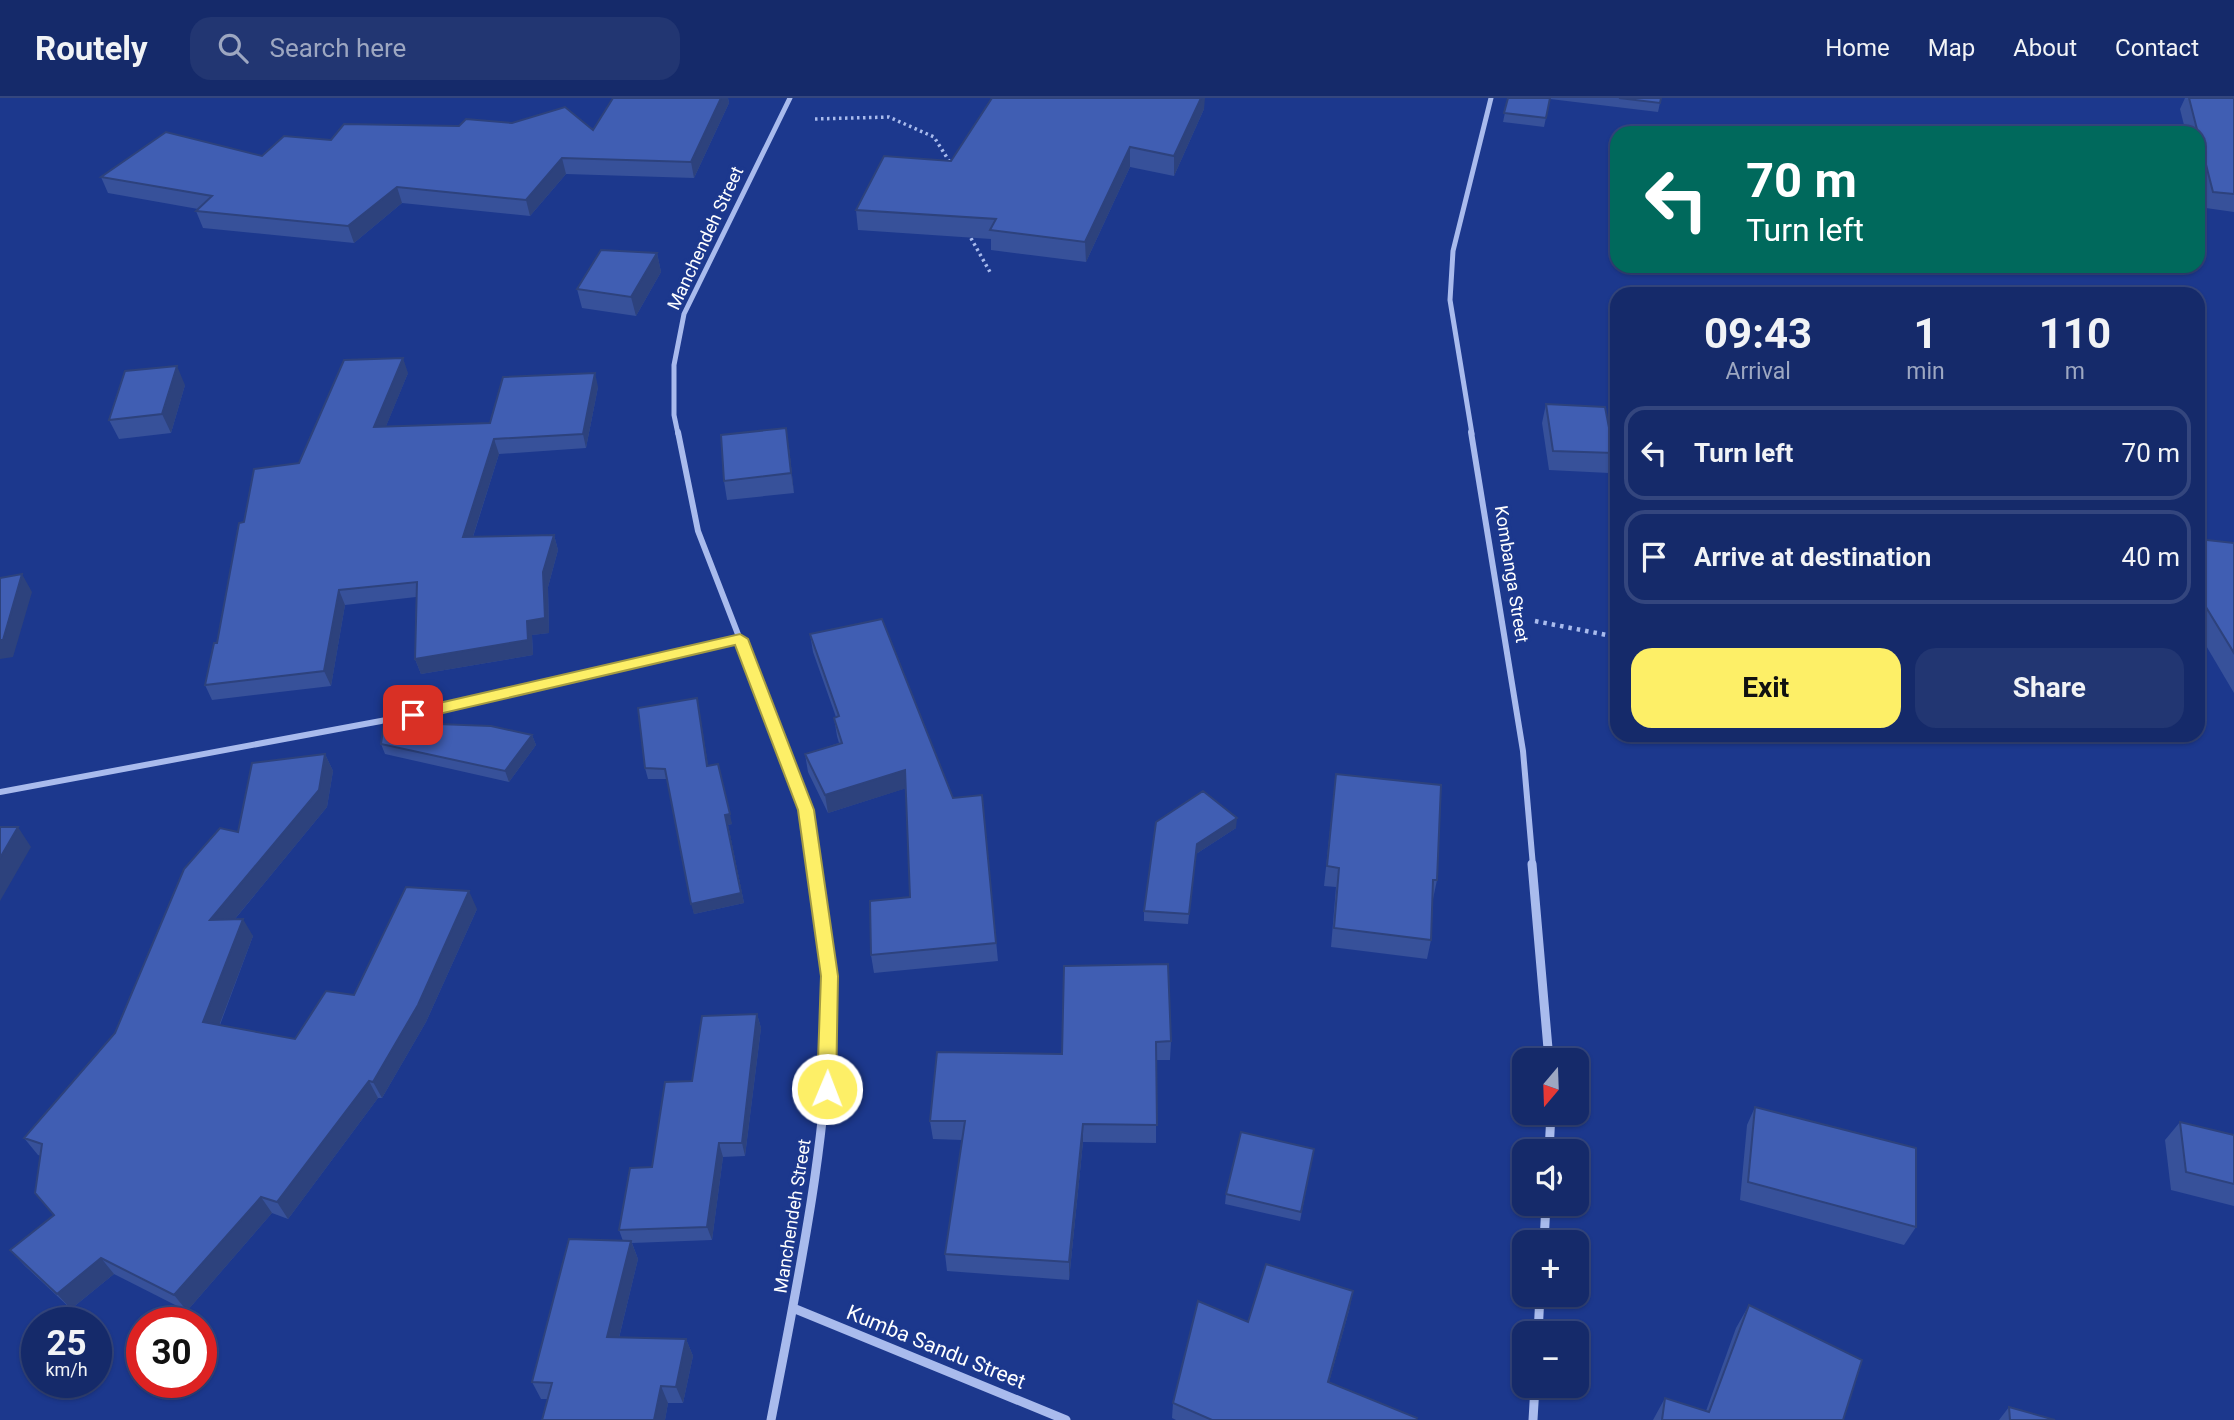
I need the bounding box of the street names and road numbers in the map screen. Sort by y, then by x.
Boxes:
street label: Manchendeh Street [663,163,747,313]
street label: Kombanga Street [1491,504,1533,644]
street label: Manchendeh Street [769,1137,815,1295]
street label: Kumba Sandu Street [843,1300,1029,1394]

